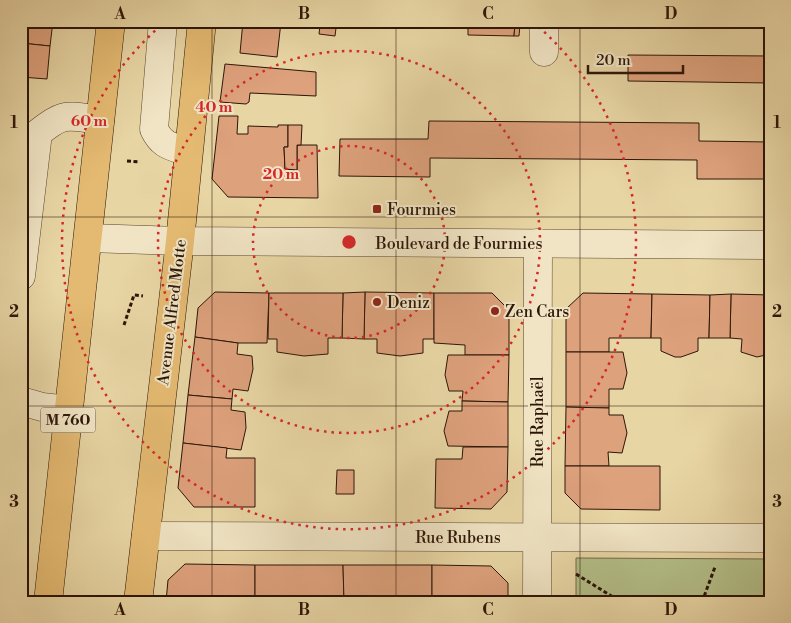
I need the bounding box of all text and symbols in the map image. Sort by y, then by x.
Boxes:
text: A [113,4,126,24]
text: B [298,4,310,24]
text: C [482,4,494,24]
text: D [665,4,678,24]
scale bar [588,42,684,74]
text: 20 m [596,51,631,70]
text: 40 m [195,98,233,117]
text: 60 m [71,112,108,131]
text: 1 [10,113,18,133]
text: 1 [773,113,781,133]
text: 20 m [263,165,300,184]
place label: Fourmies [387,200,456,220]
marker: Fourmies [371,203,383,215]
centre of rings [340,233,358,251]
street label: Boulevard de Fourmies [375,234,542,254]
street label: Avenue Alfred Motte [153,238,191,387]
place label: Deniz [387,293,430,313]
marker: Deniz [371,296,383,308]
text: 2 [9,302,19,322]
place label: Zen Cars [505,302,569,322]
text: 2 [772,302,782,322]
marker: Zen Cars [489,305,501,317]
street label: Rue Raphaël [528,376,548,467]
road number: M 760 [40,408,96,432]
text: 3 [9,492,19,512]
text: 3 [772,492,782,512]
street label: Rue Rubens [415,528,501,548]
text: A [113,600,126,620]
text: B [298,600,310,620]
text: C [482,600,494,620]
text: D [665,600,678,620]

